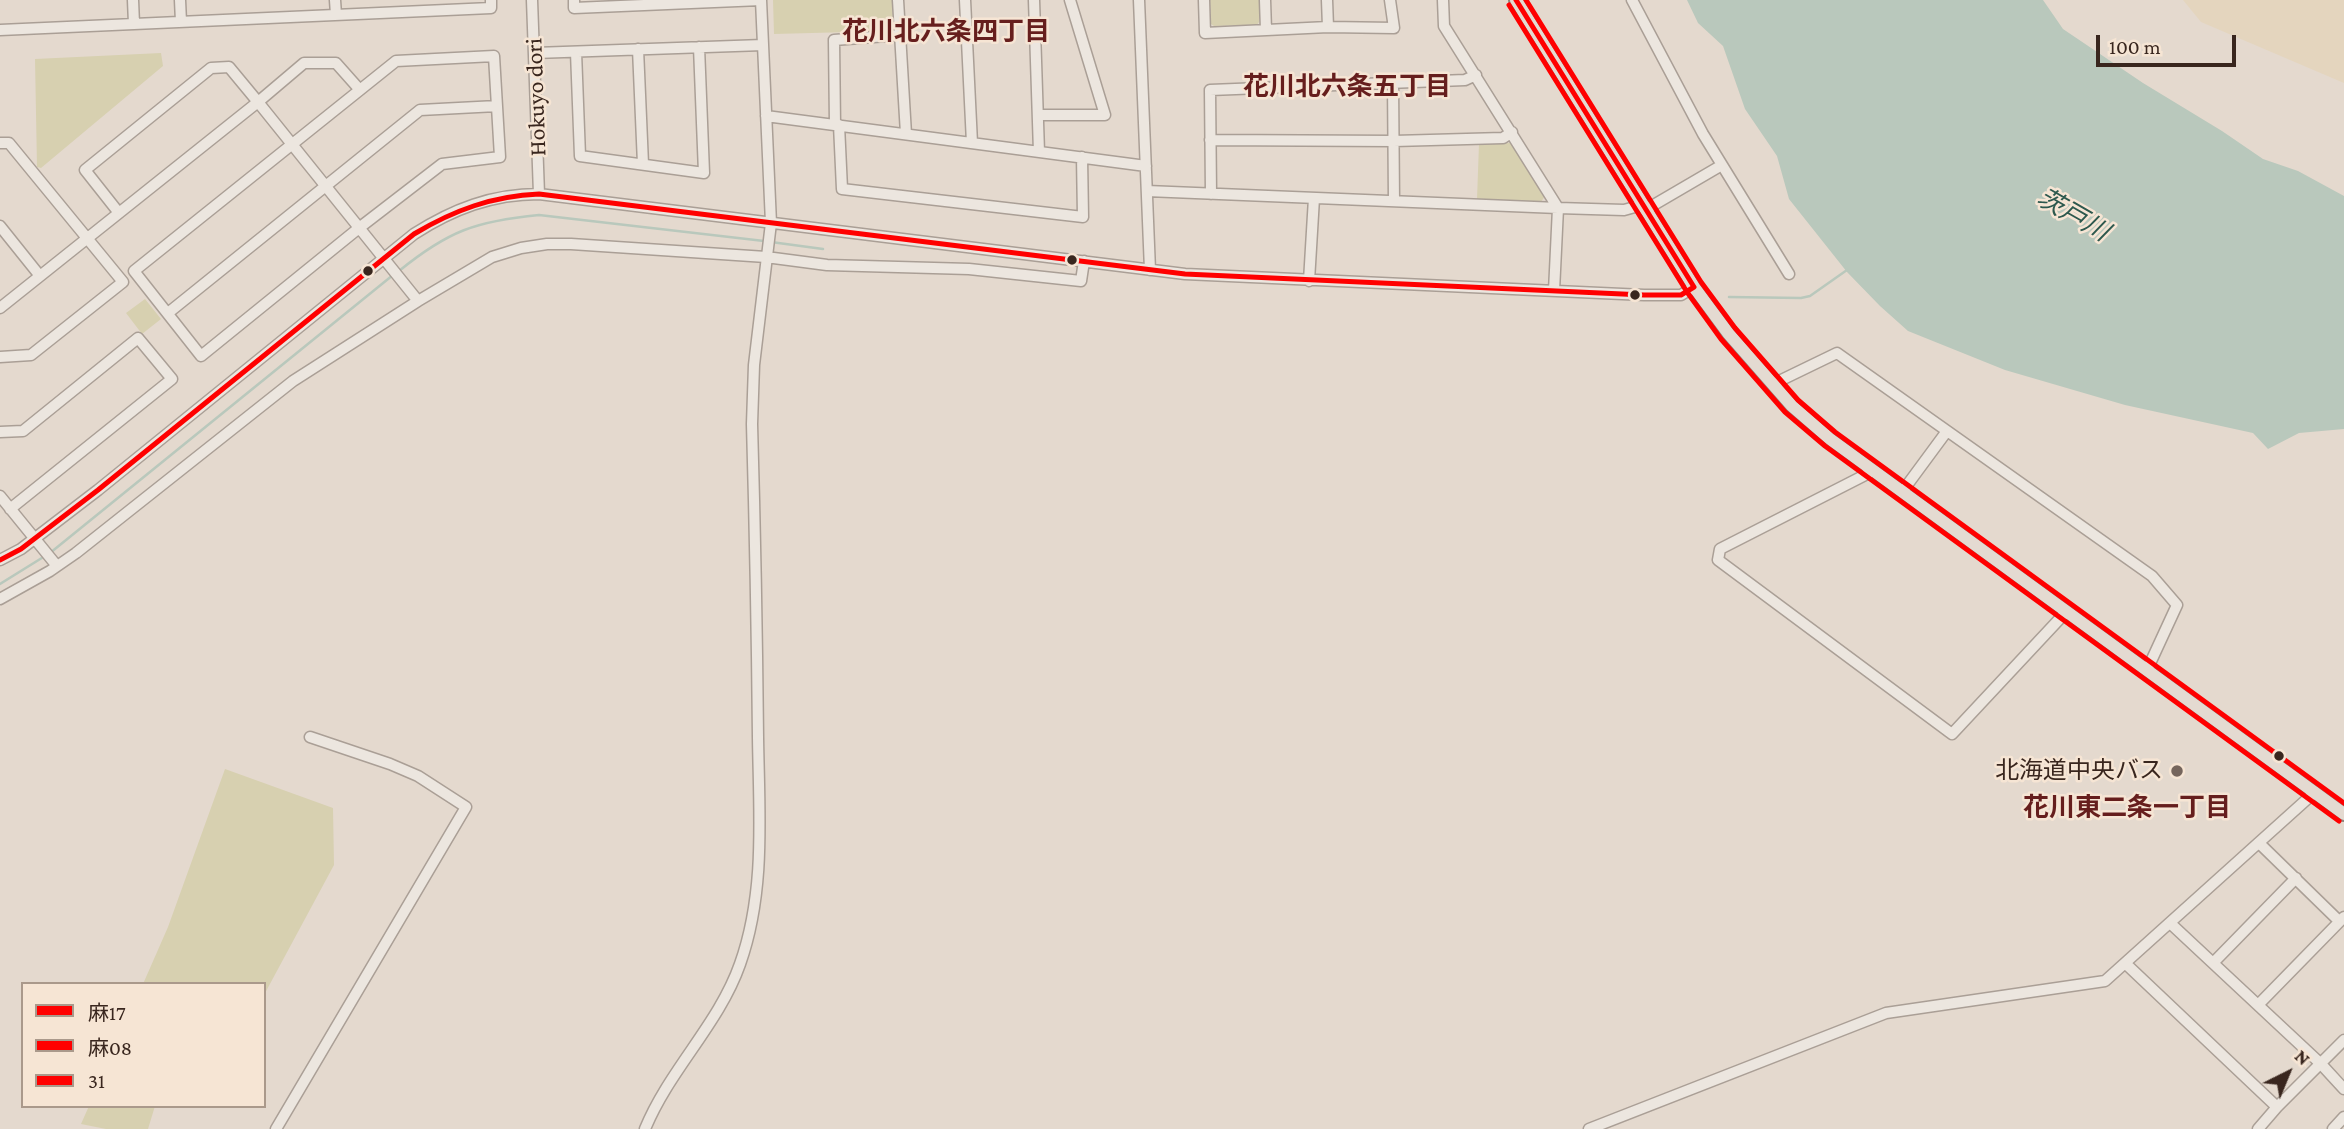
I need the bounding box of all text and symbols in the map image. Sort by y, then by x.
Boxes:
district label: 花川北六条四丁目 [842,16,1050,48]
scale bar [2099,21,2239,65]
text: 100 m [2109,35,2161,59]
street label: Hokuyo dori [520,37,552,157]
district label: 花川北六条五丁目 [1243,71,1451,103]
water label: 茨戸川 [2031,182,2115,248]
unlabelled marker [1065,253,1079,267]
unlabelled marker [361,264,375,278]
unlabelled marker [1628,288,1642,302]
unlabelled marker [2272,749,2286,763]
place label: 北海道中央バス [1995,757,2163,785]
marker: 北海道中央バス [2169,763,2185,779]
district label: 花川東二条一丁目 [2023,792,2231,824]
legend [21,982,266,1108]
text: 麻17 [88,1001,126,1025]
text: 麻08 [88,1036,132,1060]
north arrow [2253,1038,2323,1108]
text: N [2291,1045,2315,1069]
text: 31 [88,1069,105,1093]

